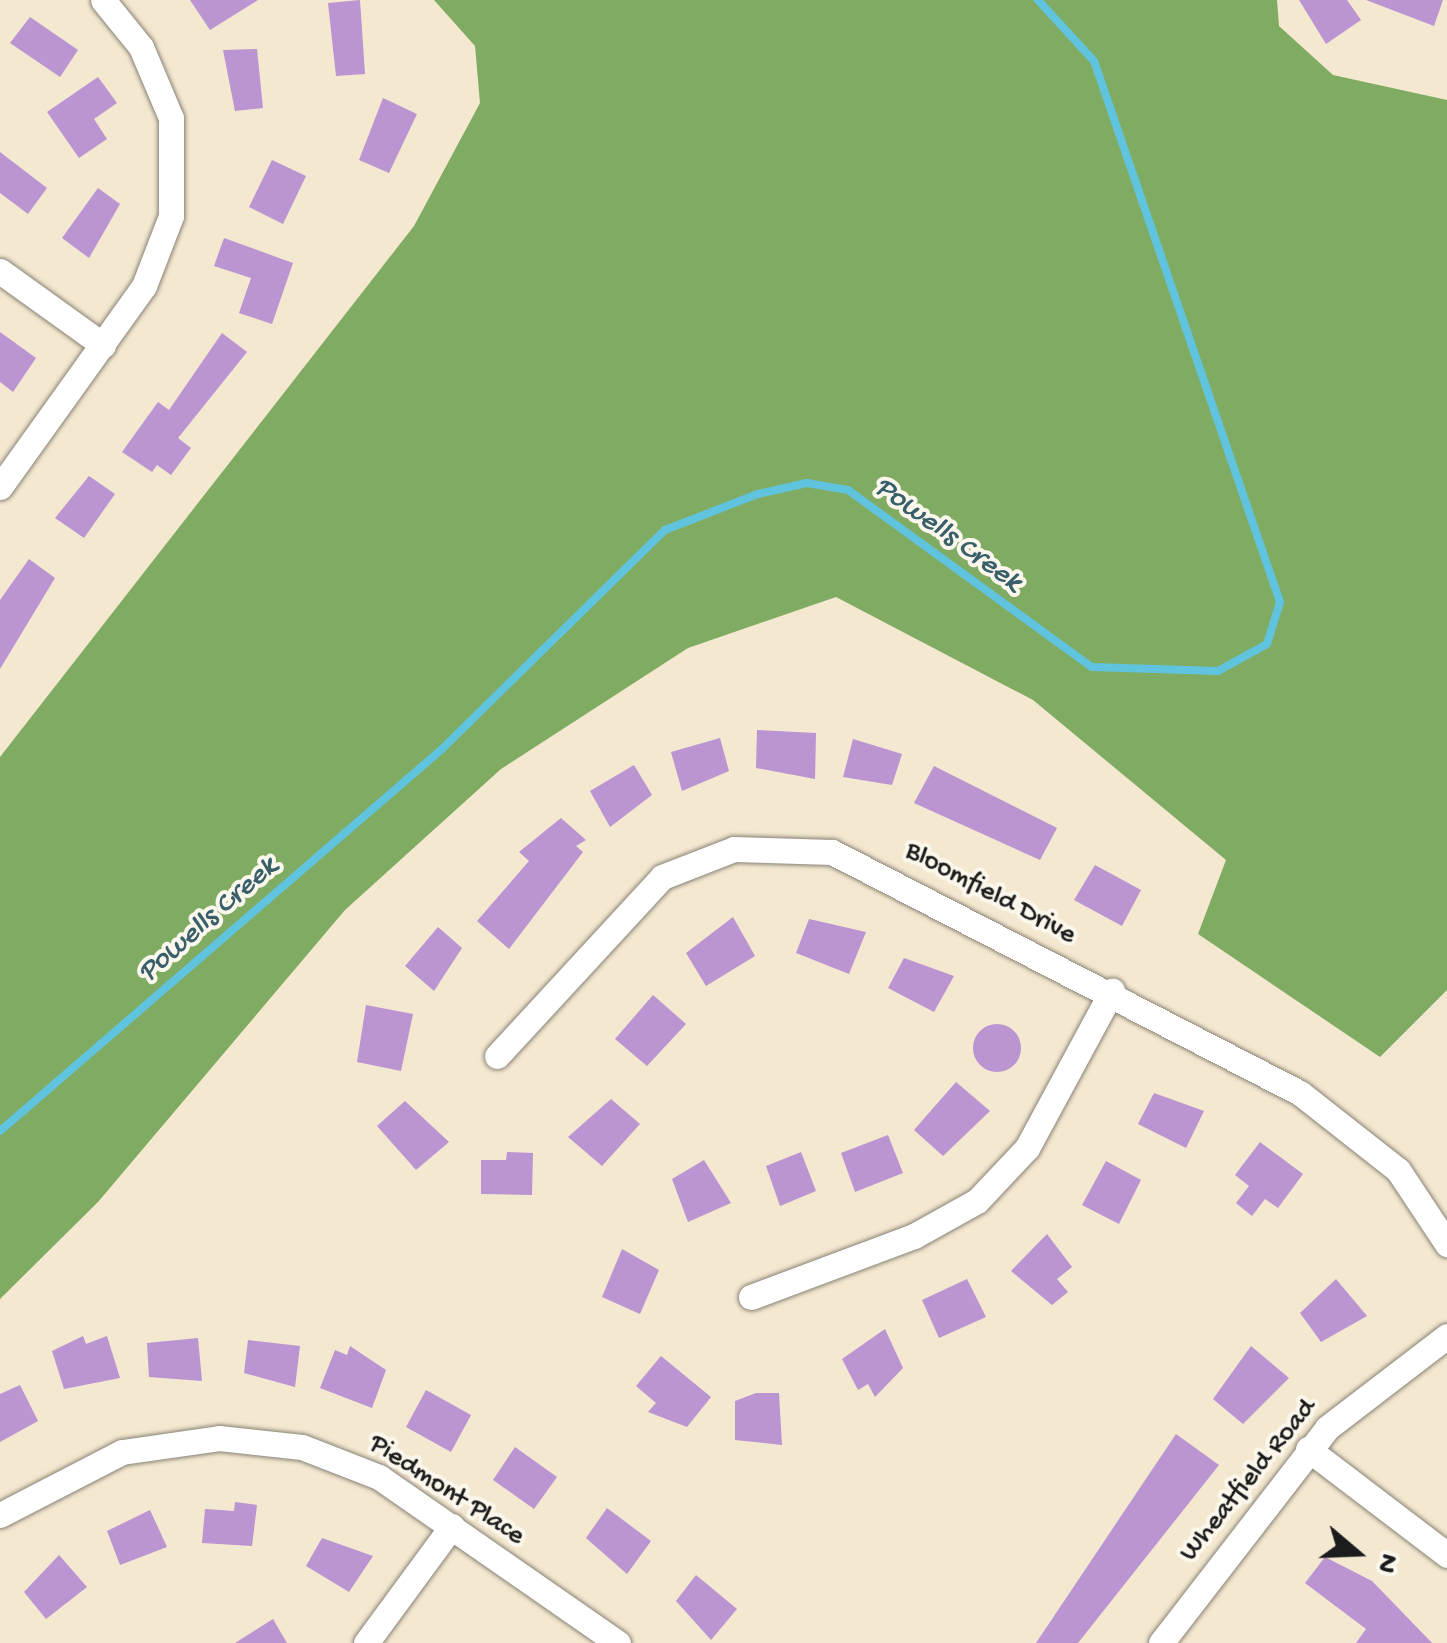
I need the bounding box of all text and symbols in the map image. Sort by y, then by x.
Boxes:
water label: Powells Creek [866,470,1028,602]
street label: Bloomfield Drive [899,835,1081,953]
water label: Powells Creek [132,851,286,991]
street label: Wheatfield Road [1173,1393,1325,1569]
street label: Piedmont Place [362,1428,530,1554]
north arrow [1307,1503,1407,1603]
text: N [1367,1549,1404,1577]

